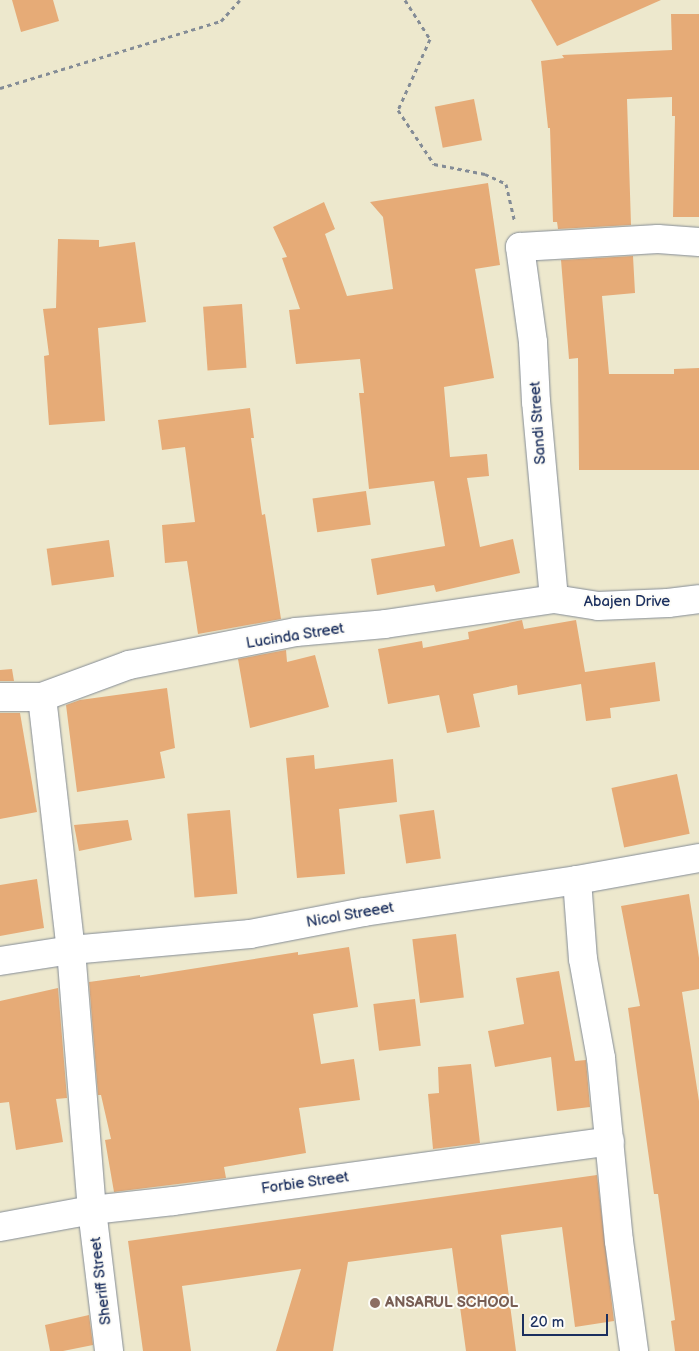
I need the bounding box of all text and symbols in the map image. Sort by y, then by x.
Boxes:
street label: Sandi Street [526,381,550,465]
street label: Abajen Drive [584,593,670,611]
street label: Lucinda Street [245,619,345,653]
street label: Nicol Streeet [305,898,395,932]
street label: Forbie Street [260,1168,350,1198]
street label: Sheriff Street [87,1236,115,1326]
place label: ANSARUL SCHOOL [385,1294,518,1312]
marker: ANSARUL SCHOOL [369,1297,381,1309]
scale bar [524,1304,610,1336]
text: 20 m [530,1313,564,1332]

